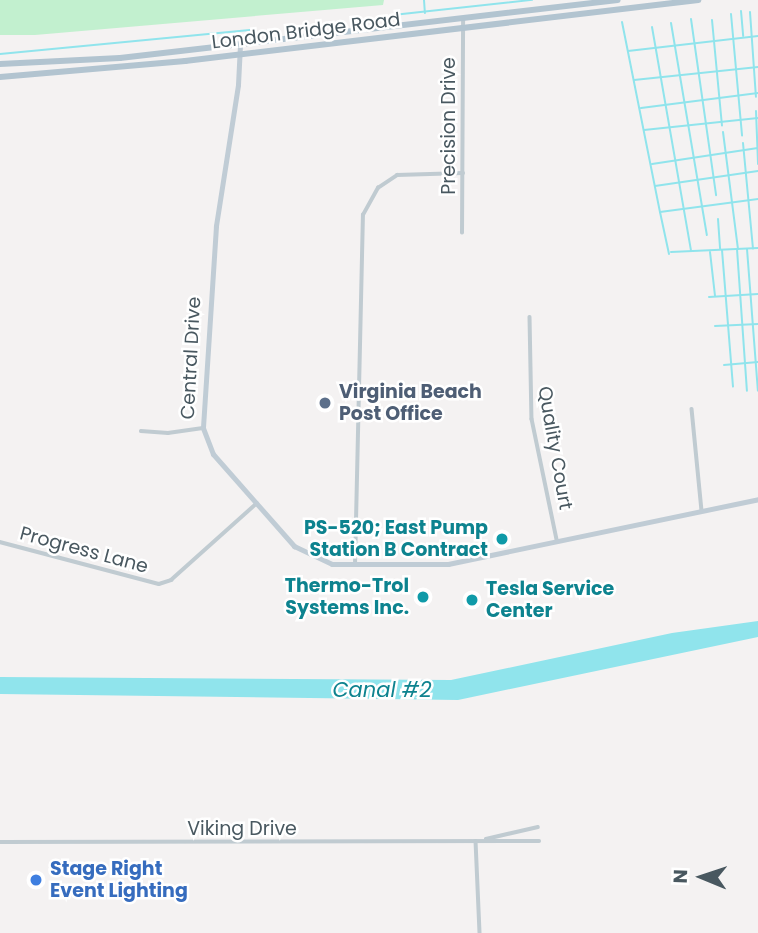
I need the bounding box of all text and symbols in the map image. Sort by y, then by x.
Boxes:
street label: London Bridge Road [210,8,402,54]
street label: Precision Drive [438,57,460,195]
street label: Central Drive [176,296,206,420]
place label: Virginia Beach Post Office [339,381,482,425]
street label: Quality Court [533,384,577,512]
marker: Virginia Beach Post Office [317,395,333,411]
place label: PS-520; East Pump Station B Contract [304,517,488,561]
street label: Progress Lane [17,522,151,578]
marker: PS-520; East Pump Station B Contract [494,531,510,547]
place label: Thermo-Trol Systems Inc. [285,575,409,619]
place label: Tesla Service Center [486,578,614,622]
marker: Thermo-Trol Systems Inc. [415,589,431,605]
marker: Tesla Service Center [464,592,480,608]
water label: Canal #2 [332,677,432,703]
street label: Viking Drive [187,818,297,840]
north arrow [667,842,737,912]
place label: Stage Right Event Lighting [50,858,188,902]
text: N [667,869,694,884]
marker: Stage Right Event Lighting [28,872,44,888]

